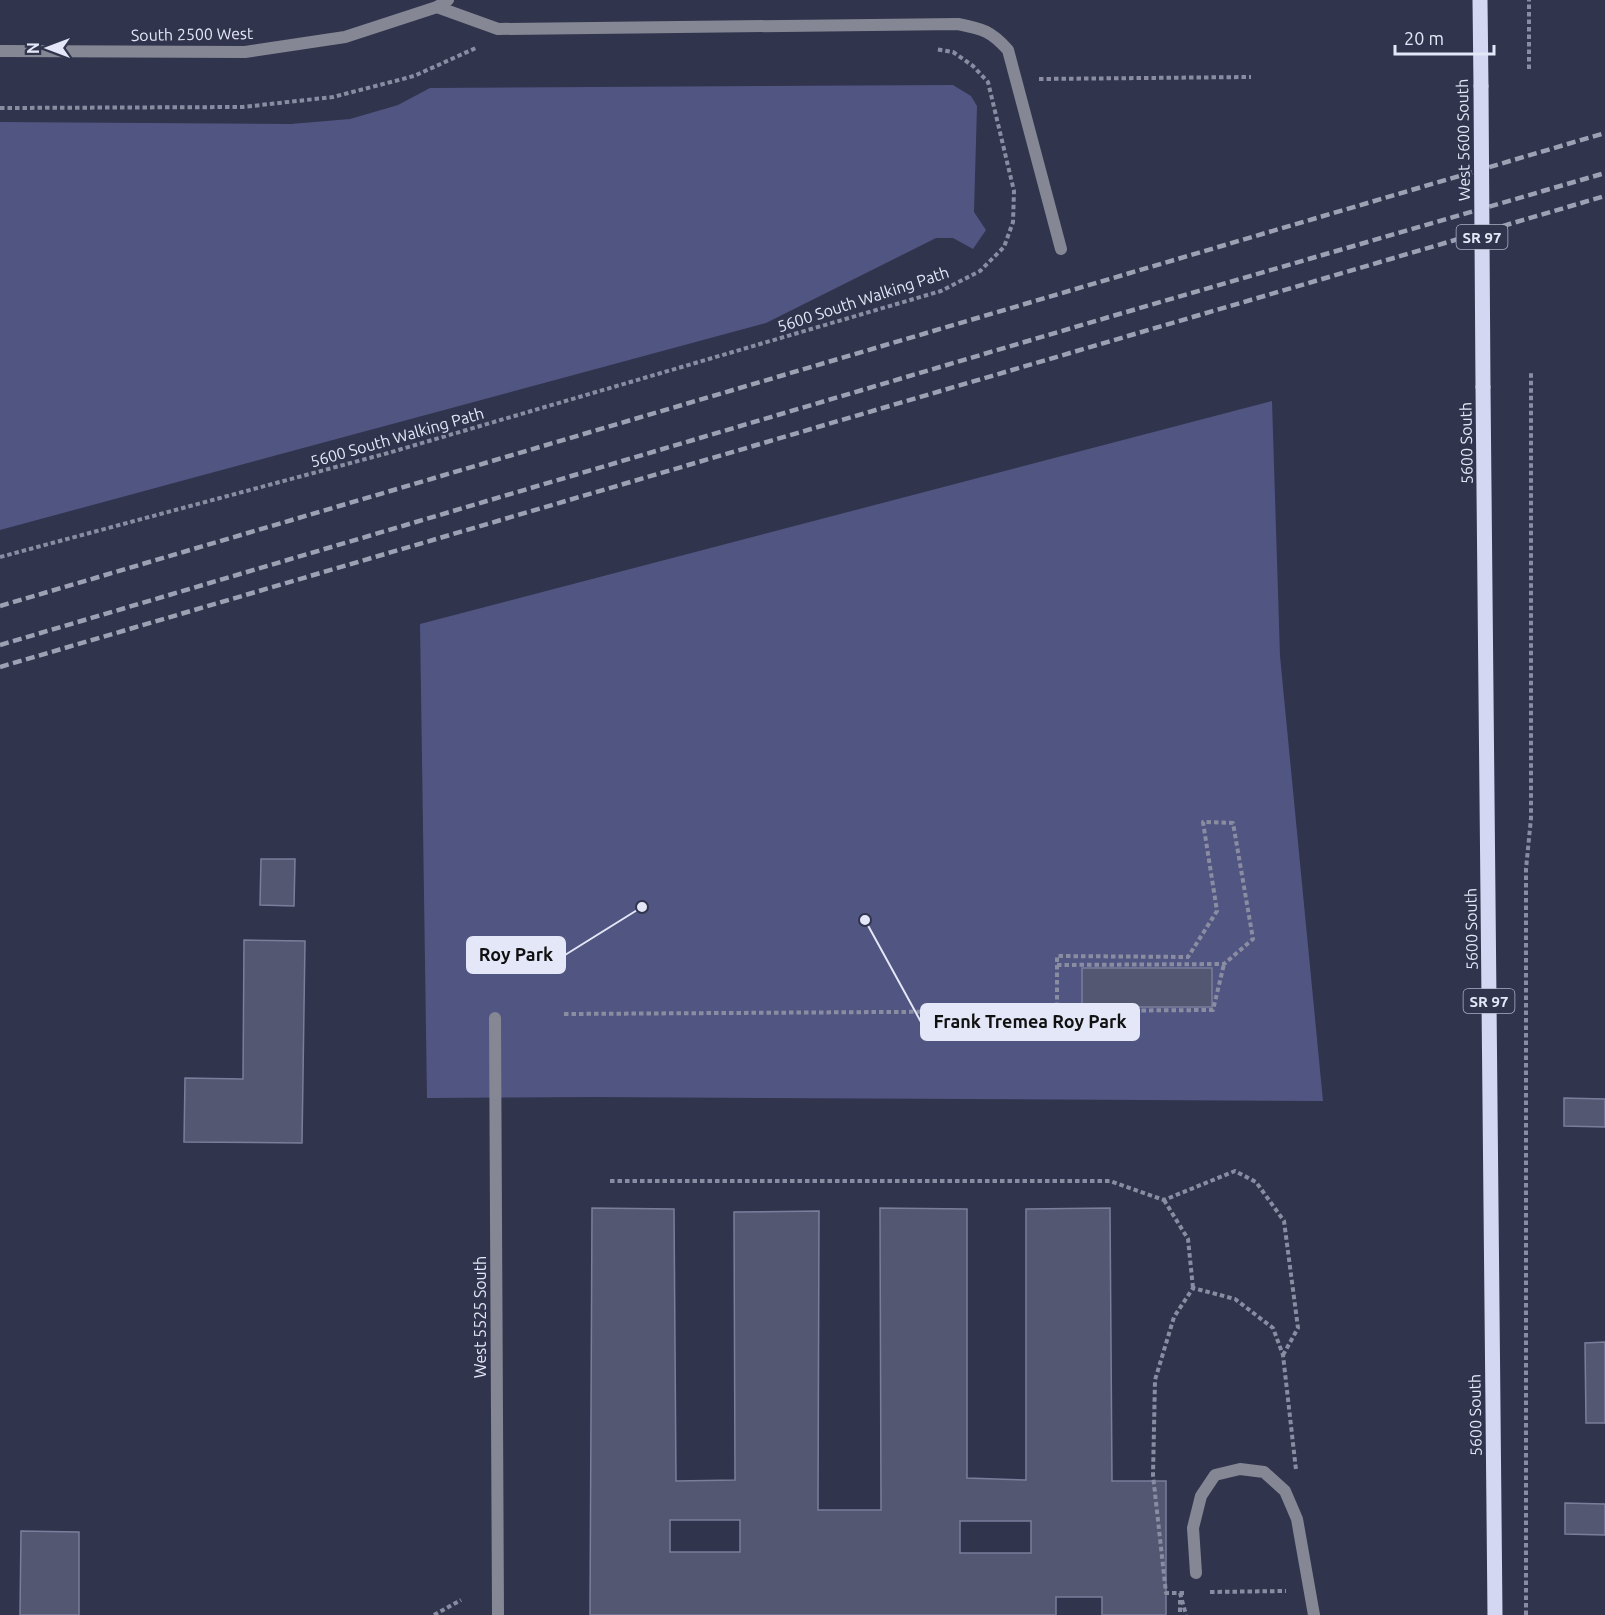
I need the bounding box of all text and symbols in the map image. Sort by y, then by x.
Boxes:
north arrow [18,18,78,78]
scale bar [1395,18,1494,56]
street label: South 2500 West [131,24,254,44]
text: 20 m [1404,28,1444,48]
text: N [24,42,42,54]
street label: West 5600 South [1453,79,1473,201]
road number: SR 97 [1456,225,1508,249]
street label: 5600 South Walking Path [775,263,951,335]
street label: 5600 South [1456,402,1476,484]
street label: 5600 South Walking Path [308,404,486,470]
street label: 5600 South [1461,888,1481,970]
callout: Roy Park [467,937,565,973]
text: Roy Park [479,944,553,964]
road number: SR 97 [1464,989,1514,1013]
callout: Frank Tremea Roy Park [921,1004,1139,1040]
text: Frank Tremea Roy Park [933,1011,1127,1031]
street label: West 5525 South [471,1256,489,1378]
street label: 5600 South [1465,1374,1485,1456]

